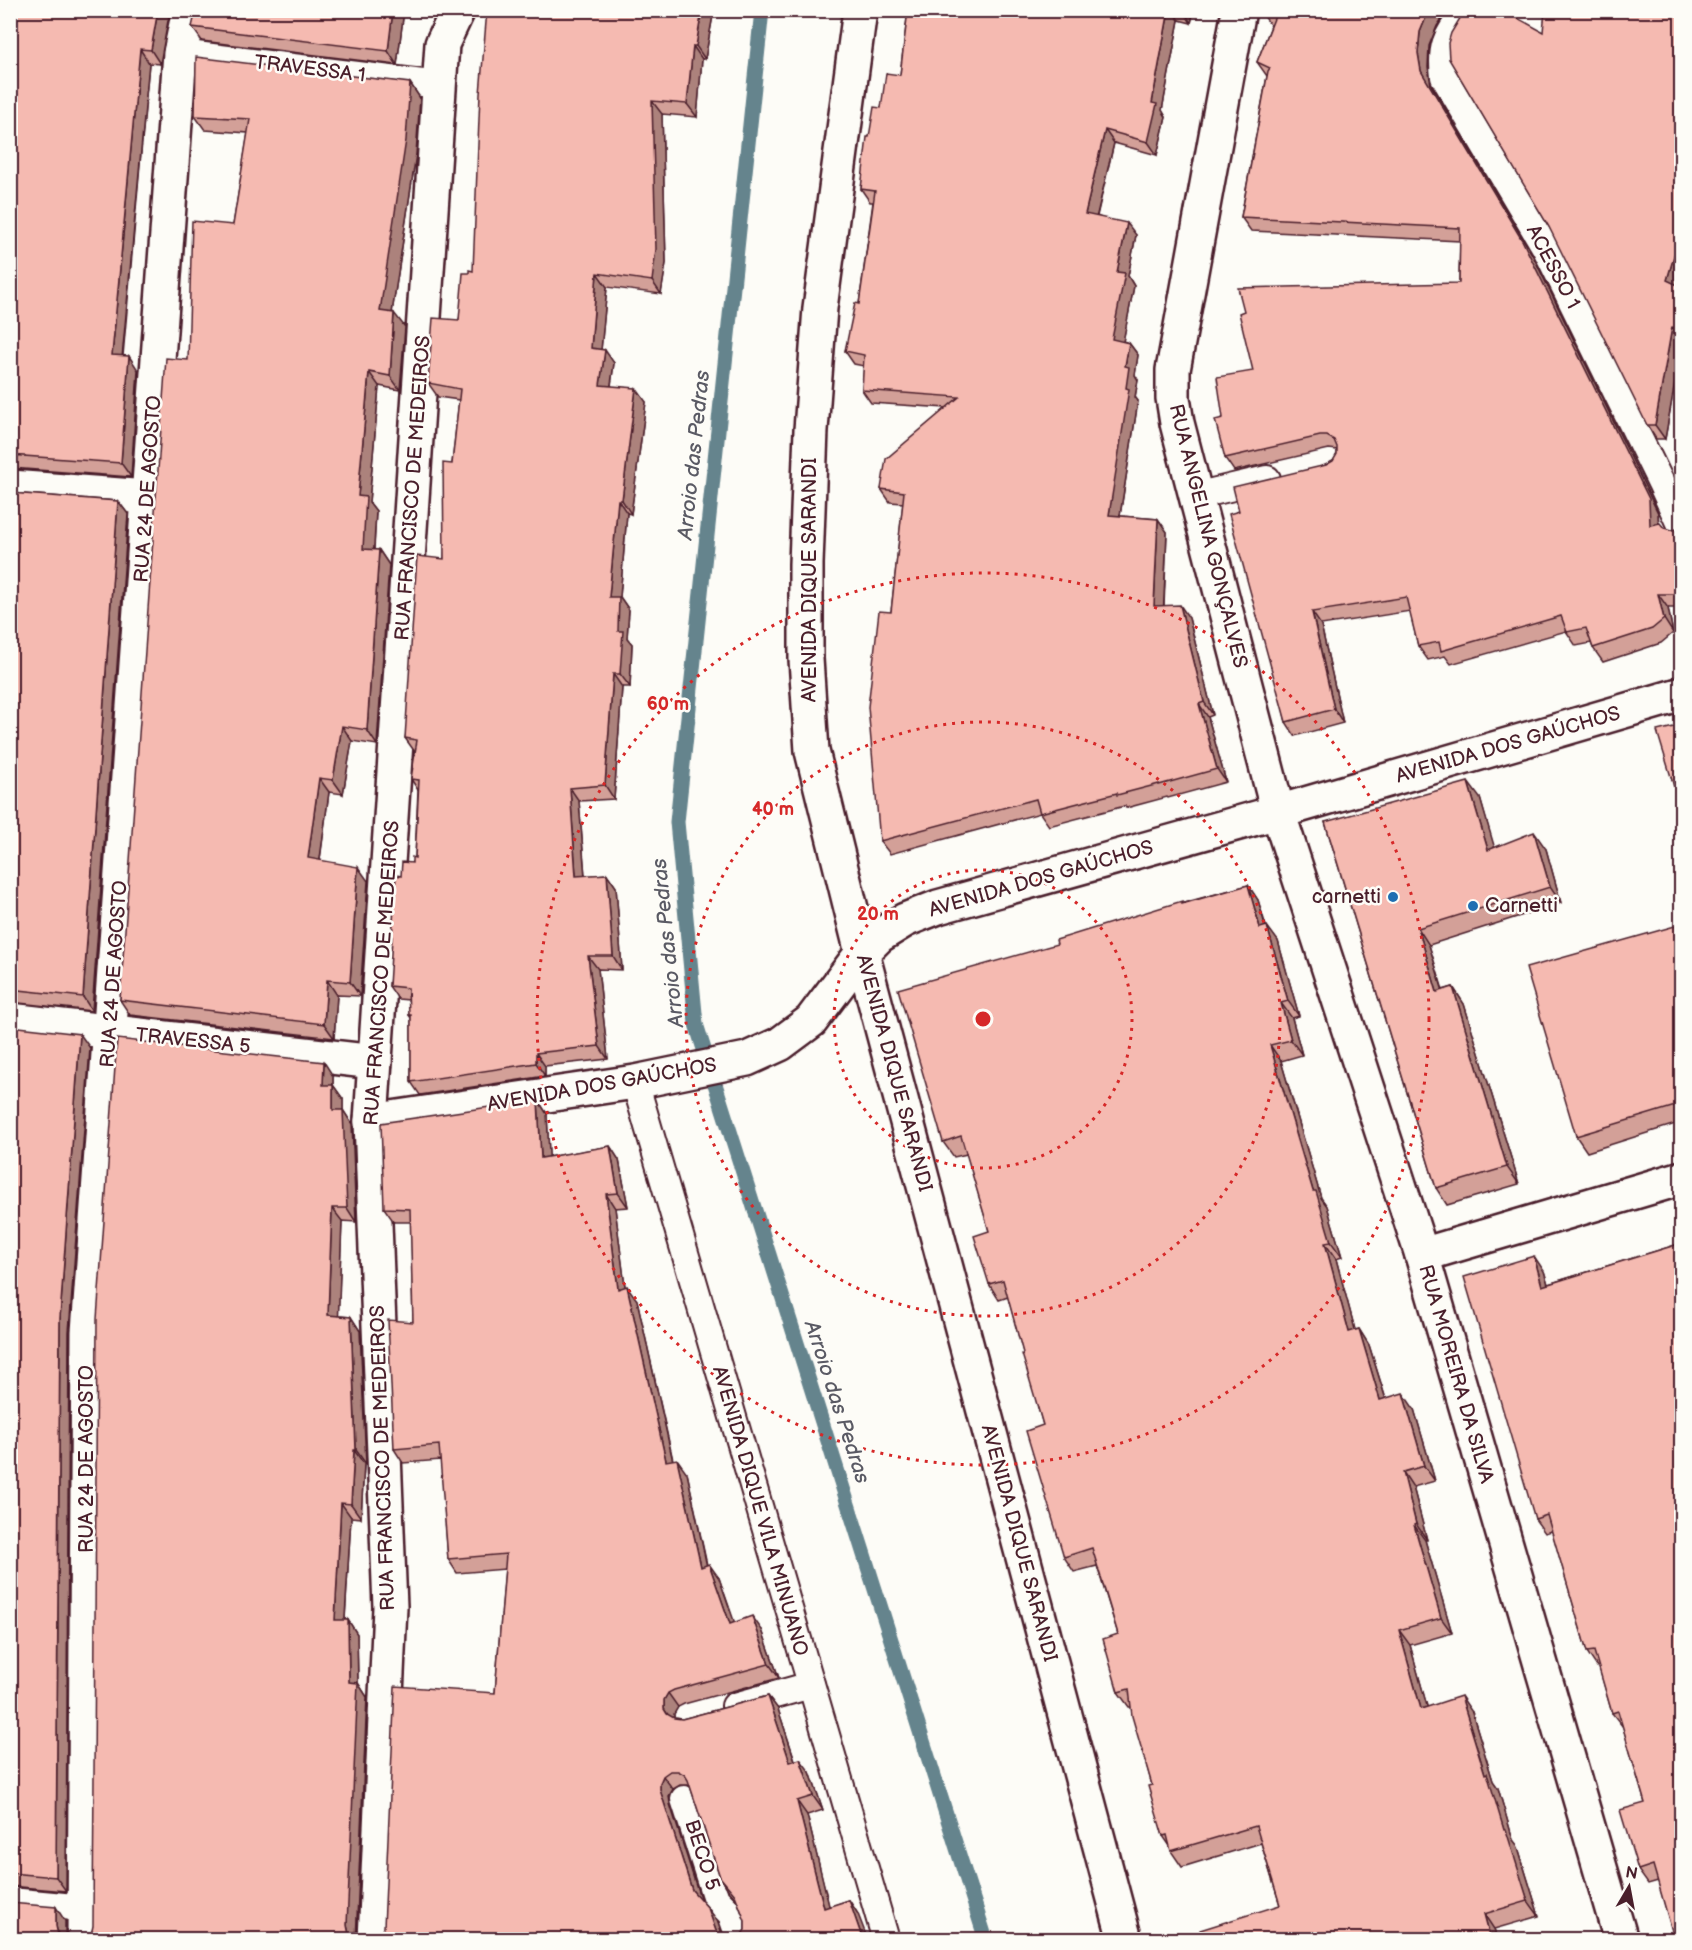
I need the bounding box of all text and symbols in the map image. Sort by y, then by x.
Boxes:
street label: TRAVESSA 1 [253,50,367,88]
street label: ACESSO 1 [1521,221,1585,313]
street label: RUA FRANCISCO DE MEDEIROS [390,335,436,641]
water label: Arroio das Pedras [673,369,715,542]
street label: RUA 24 DE AGOSTO [129,395,167,583]
street label: RUA ANGELINA GONÇALVES [1164,402,1252,670]
street label: AVENIDA DIQUE SARANDI [798,458,822,702]
text: 60 m [647,694,689,715]
street label: AVENIDA DOS GAÚCHOS [1393,700,1623,789]
text: 40 m [752,799,794,820]
street label: RUA FRANCISCO DE MEDEIROS [359,820,405,1126]
street label: AVENIDA DOS GAÚCHOS [926,834,1156,923]
water label: Arroio das Pedras [647,857,689,1030]
street label: RUA 24 DE AGOSTO [95,880,133,1068]
place label: carnetti [1312,885,1381,909]
marker: carnetti [1386,890,1400,904]
place label: Carnetti [1485,894,1558,918]
marker: Carnetti [1466,899,1480,913]
text: 20 m [857,904,899,925]
street label: AVENIDA DIQUE SARANDI [851,952,937,1194]
centre of rings [973,1009,993,1029]
street label: TRAVESSA 5 [134,1023,252,1059]
street label: AVENIDA DOS GAÚCHOS [485,1052,719,1117]
street label: RUA MOREIRA DA SILVA [1413,1262,1499,1487]
street label: RUA FRANCISCO DE MEDEIROS [366,1305,400,1611]
water label: Arroio das Pedras [799,1316,875,1487]
street label: AVENIDA DIQUE VILA MINUANO [707,1363,813,1659]
street label: RUA 24 DE AGOSTO [75,1365,99,1553]
street label: AVENIDA DIQUE SARANDI [976,1422,1062,1664]
street label: BECO 5 [679,1817,725,1893]
north arrow [1599,1857,1659,1917]
text: N [1624,1863,1639,1884]

